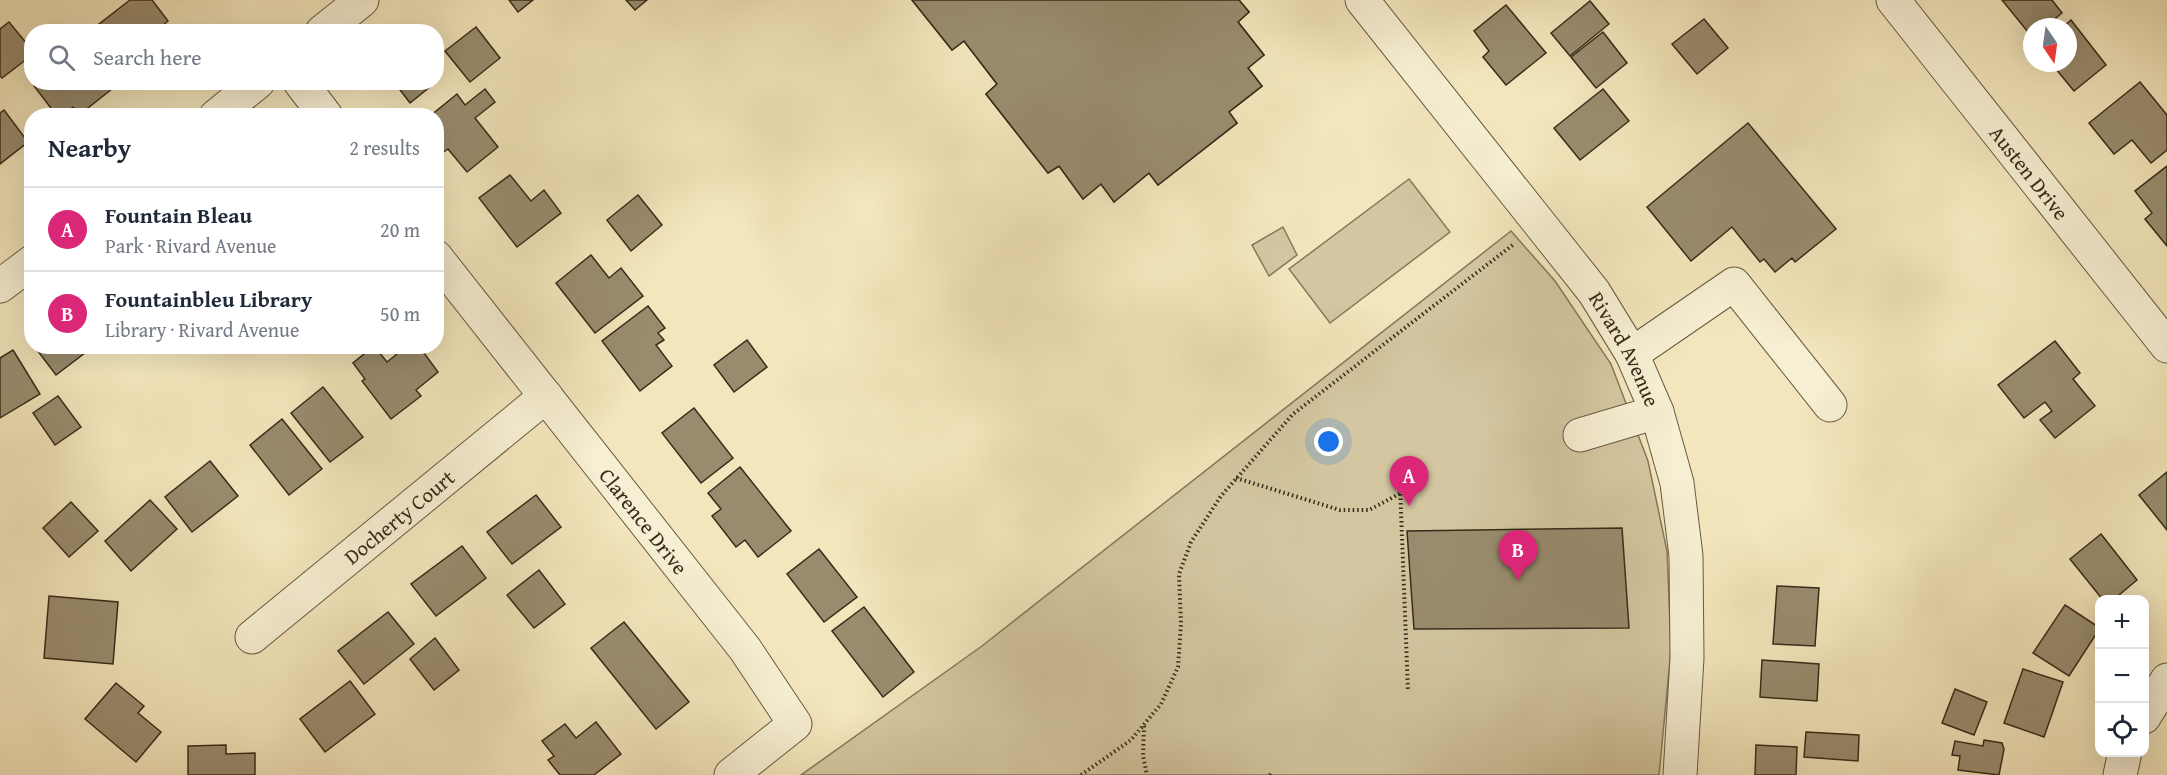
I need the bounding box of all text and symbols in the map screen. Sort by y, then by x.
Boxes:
north arrow [2023,18,2077,72]
search box [24,24,444,90]
icon: search [45,41,78,74]
text: Search here [93,41,202,73]
street label: Austen Drive [1982,118,2077,227]
text: Nearby [48,128,131,167]
text: 2 results [349,133,420,162]
text: Fountain Bleau [105,199,252,231]
text: A [61,215,74,244]
text: 20 m [380,215,420,244]
text: Park · Rivard Avenue [105,231,276,260]
text: Fountainbleu Library [105,283,312,315]
street label: Rivard Avenue [1582,285,1668,411]
text: B [61,299,74,328]
text: 50 m [380,299,420,328]
text: Library · Rivard Avenue [105,315,299,344]
your location [1314,427,1343,456]
pin: A [1390,456,1428,506]
street label: Docherty Court [337,461,461,571]
street label: Clarence Drive [592,461,696,581]
pin: B [1498,530,1538,580]
map controls [2095,595,2149,757]
button: + [2095,595,2149,649]
button: − [2095,649,2149,703]
button: locate [2095,703,2149,757]

